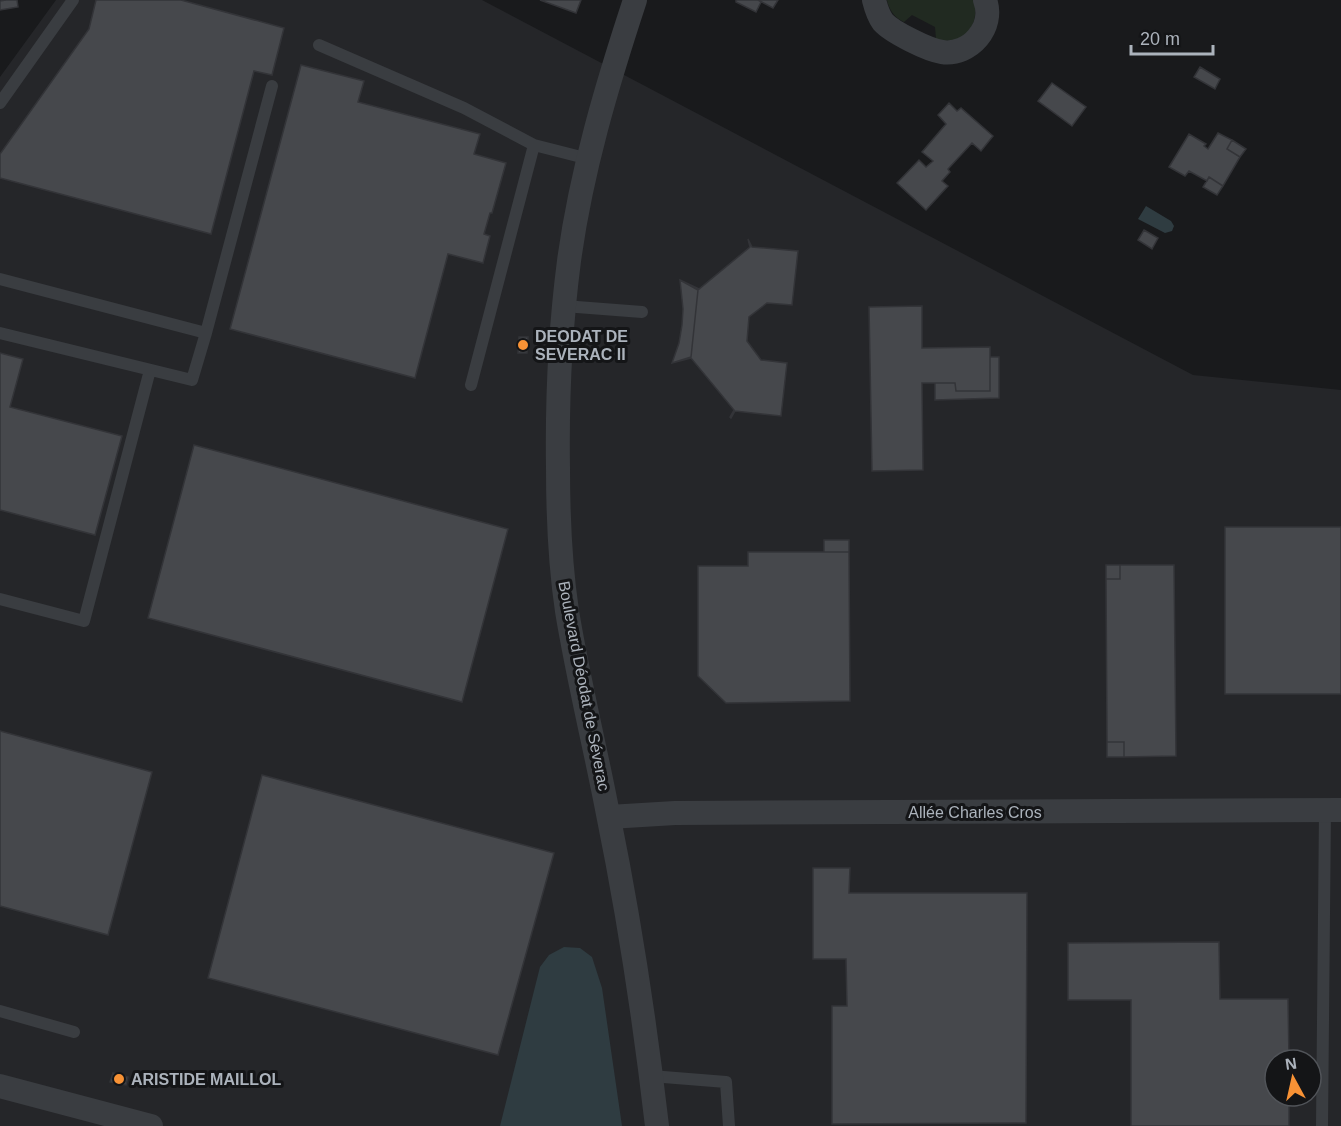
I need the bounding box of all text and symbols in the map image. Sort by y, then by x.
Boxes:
scale bar [1131,18,1214,56]
text: 20 m [1140,29,1180,49]
place label: DEODAT DE SEVERAC II [535,328,628,363]
marker: DEODAT DE SEVERAC II [516,338,530,352]
street label: Boulevard Déodat de Séverac [555,580,613,792]
street label: Allée Charles Cros [908,804,1042,821]
north arrow [1263,1048,1323,1108]
text: N [1284,1054,1298,1073]
place label: ARISTIDE MAILLOL [131,1071,281,1088]
marker: ARISTIDE MAILLOL [112,1072,126,1086]

